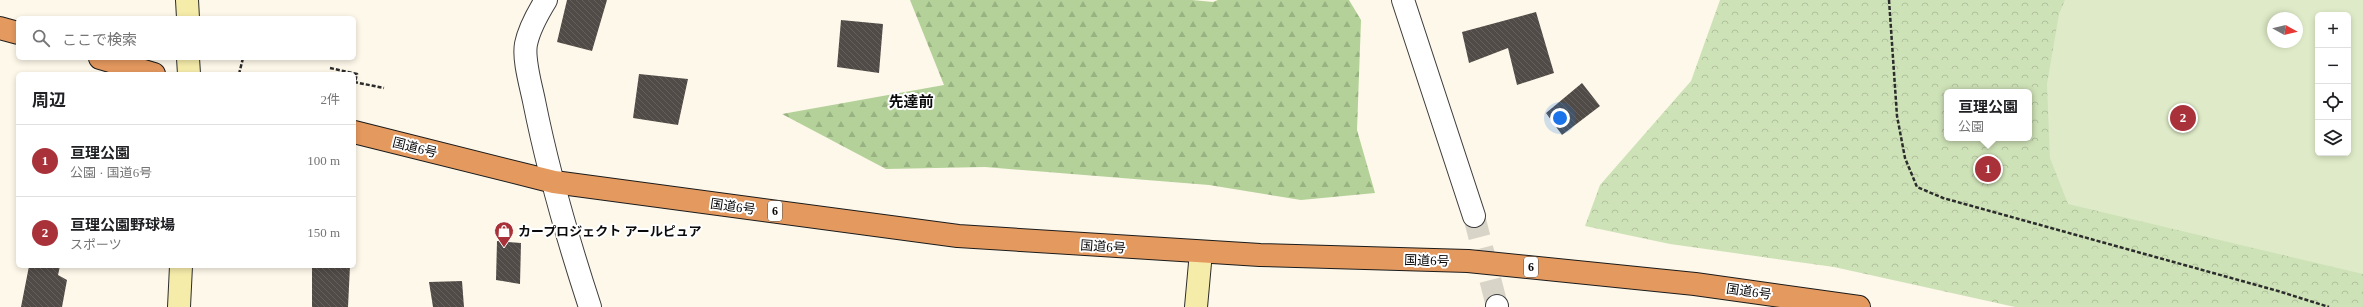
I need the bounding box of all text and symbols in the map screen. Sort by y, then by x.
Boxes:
north arrow [2267,12,2303,48]
map controls [2315,12,2351,156]
button: + [2315,12,2351,48]
search box [16,16,356,60]
icon: search [30,27,52,49]
text: ここで検索 [62,32,137,48]
button: − [2315,48,2351,84]
button: locate [2315,84,2351,120]
popup [1944,89,2032,141]
text: 周辺 [32,91,66,110]
text: 2件 [320,92,340,107]
district label: 先達前 [888,93,934,110]
text: 亘理公園 [1958,99,2018,115]
pin: 2 [2170,103,2196,133]
your location [1550,108,1570,128]
text: 公園 [1958,119,1984,134]
button: layers [2315,120,2351,156]
street label: 国道6号 [391,135,439,160]
text: 亘理公園 [70,145,130,161]
text: 1 [42,153,48,168]
text: 100 m [307,153,340,168]
pin: 1 [1975,154,2001,184]
text: 公園 · 国道6号 [70,165,152,180]
street label: 国道6号 [709,196,757,217]
road number: 6 [768,201,782,221]
text: 亘理公園野球場 [70,217,175,233]
shop icon: カープロジェクト アールピュア [493,220,515,248]
place label: カープロジェクト アールピュア [518,224,701,239]
text: 2 [42,225,48,240]
text: 150 m [307,225,340,240]
text: スポーツ [70,237,122,252]
street label: 国道6号 [1080,237,1126,256]
street label: 国道6号 [1404,252,1450,269]
road number: 6 [1524,257,1538,277]
street label: 国道6号 [1725,281,1773,302]

